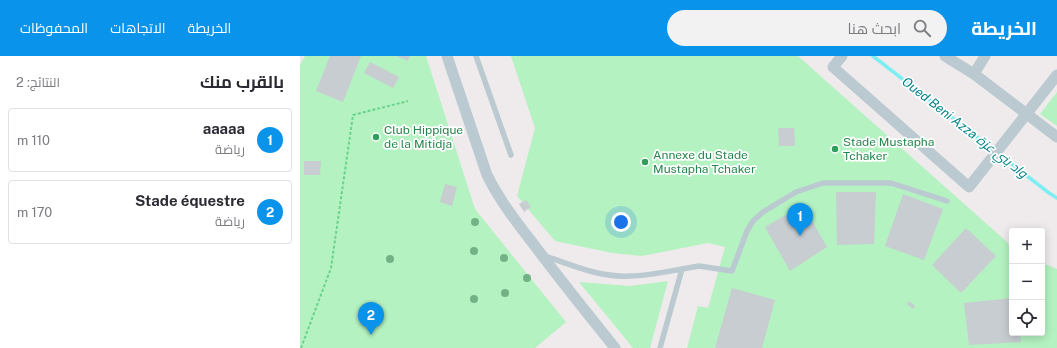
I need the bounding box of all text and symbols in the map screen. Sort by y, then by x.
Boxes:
search box [667,10,947,46]
icon: search [911,17,933,39]
text: الخريطة [971,17,1037,39]
text: المحفوظات [20,20,88,36]
text: الاتجاهات [110,20,166,36]
text: الخريطة [188,20,231,36]
text: ابحث هنا [847,20,901,37]
text: بالقرب منك [200,72,284,92]
water label: Oued Beni Azza واد بني عزة [897,74,1031,184]
text: النتائج: 2 [16,75,60,90]
text: aaaaa [203,120,245,137]
place label: Club Hippique de la Mitidja [384,123,463,151]
marker: Club Hippique de la Mitidja [371,132,381,142]
text: 110 m [17,133,50,148]
text: 1 [267,133,273,148]
place label: Stade Mustapha Tchaker [843,135,934,163]
text: رياضة [215,142,245,157]
marker: Stade Mustapha Tchaker [830,144,840,154]
place label: Annexe du Stade Mustapha Tchaker [653,148,756,176]
marker: Annexe du Stade Mustapha Tchaker [640,157,650,167]
text: Stade équestre [135,192,245,209]
pin: 1 [787,203,813,236]
text: 170 m [17,205,52,220]
text: 2 [266,205,274,220]
your location [611,212,631,232]
text: رياضة [215,214,245,229]
map controls [1009,228,1045,336]
button: + [1009,228,1045,264]
button: − [1009,264,1045,300]
button: locate [1009,300,1045,336]
pin: 2 [358,302,384,335]

